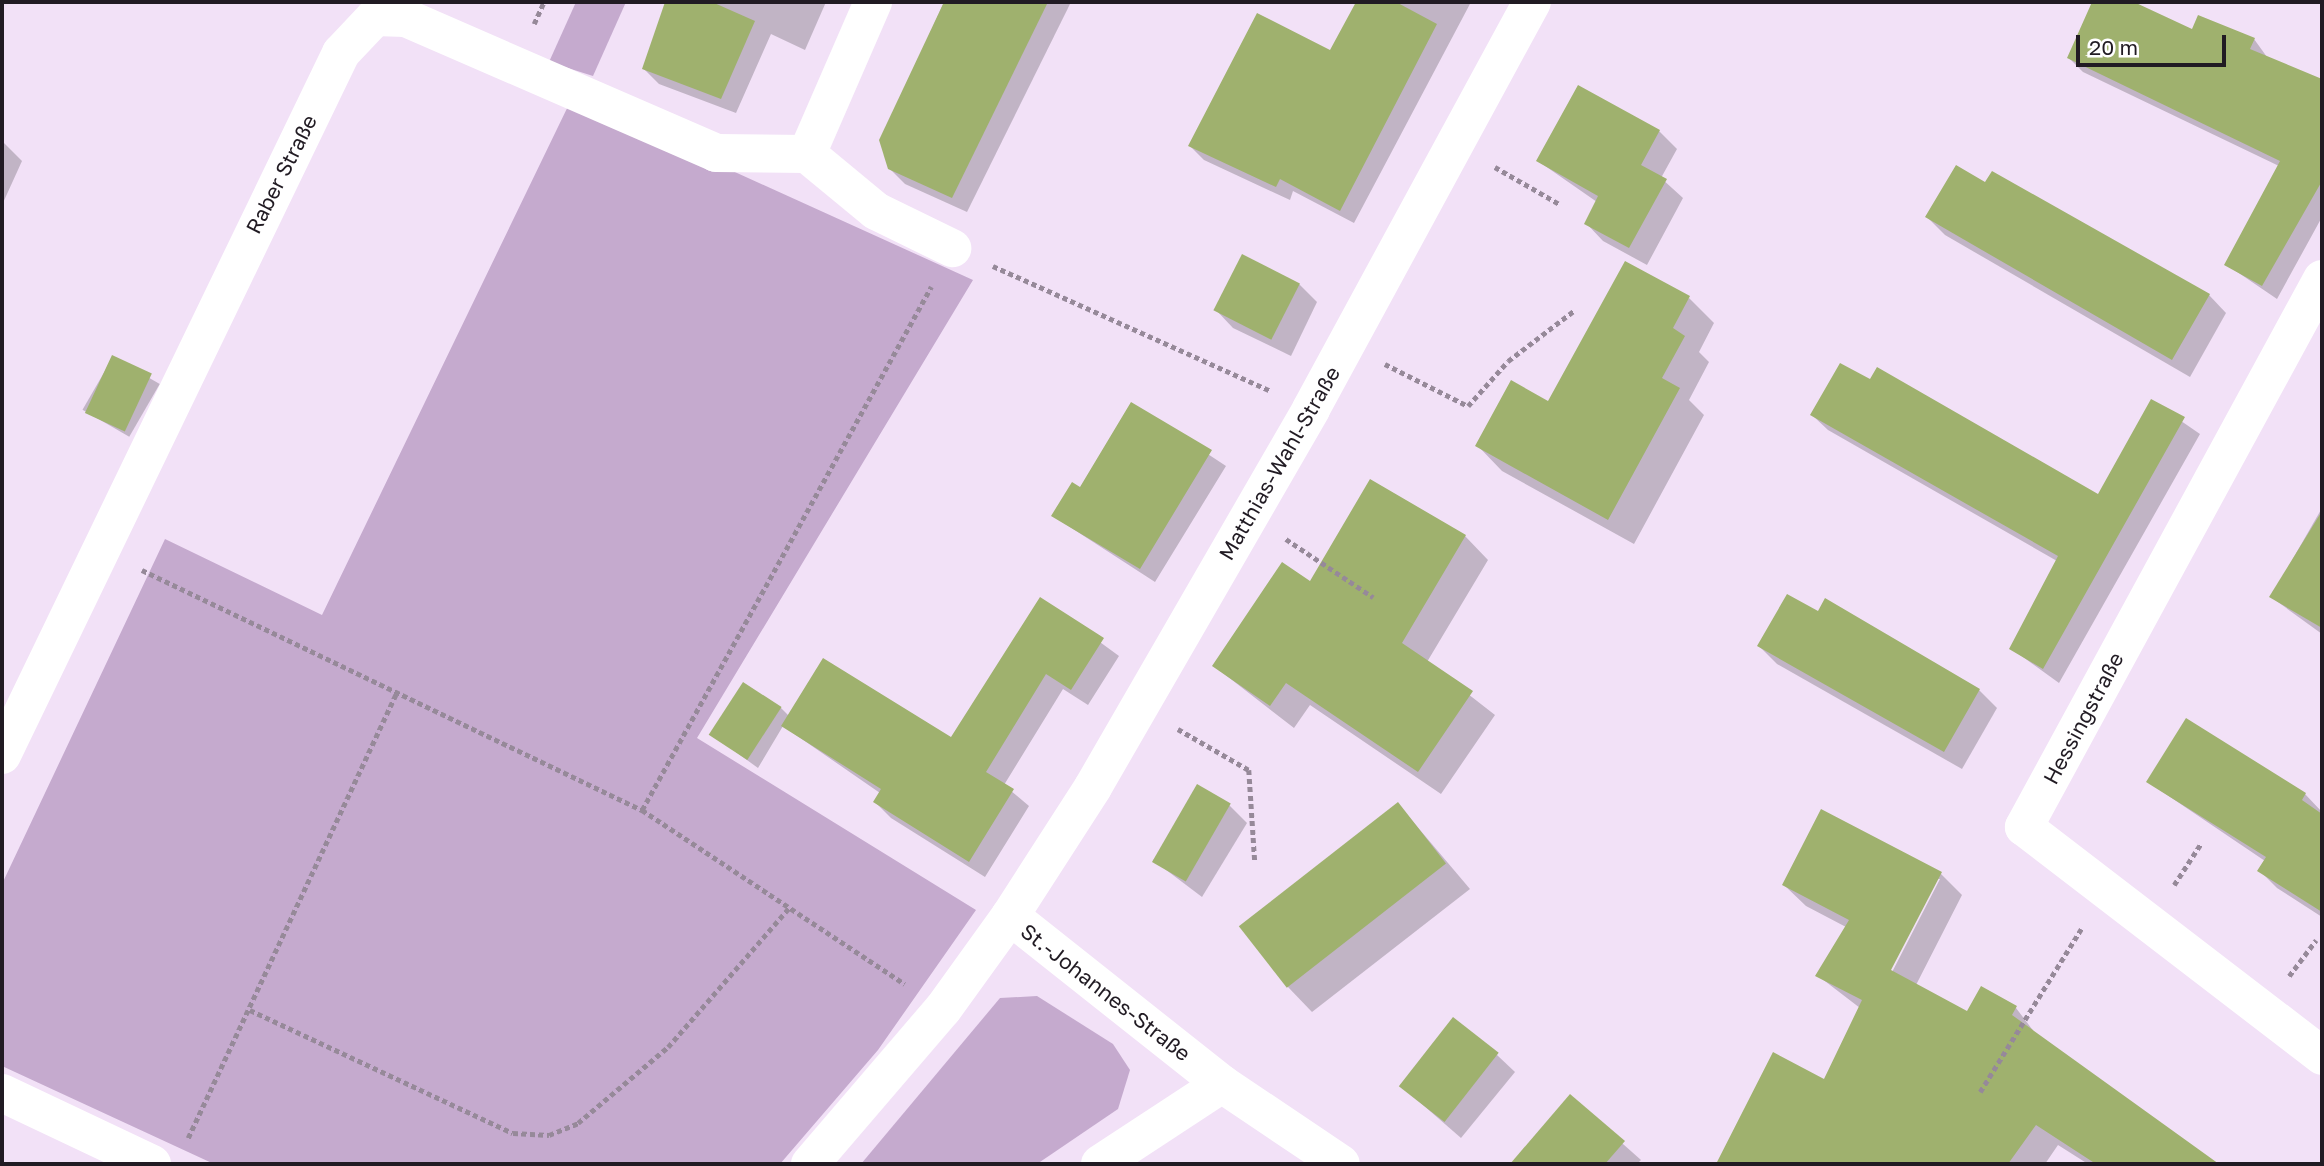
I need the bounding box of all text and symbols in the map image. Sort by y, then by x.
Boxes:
scale bar [2079,21,2230,65]
text: 20 m [2089,34,2138,60]
street label: Raber Straße [240,110,322,238]
street label: Matthias-Wahl-Straße [1213,362,1345,564]
street label: Hessingstraße [2038,648,2128,788]
street label: St.-Johannes-Straße [1016,918,1196,1066]

